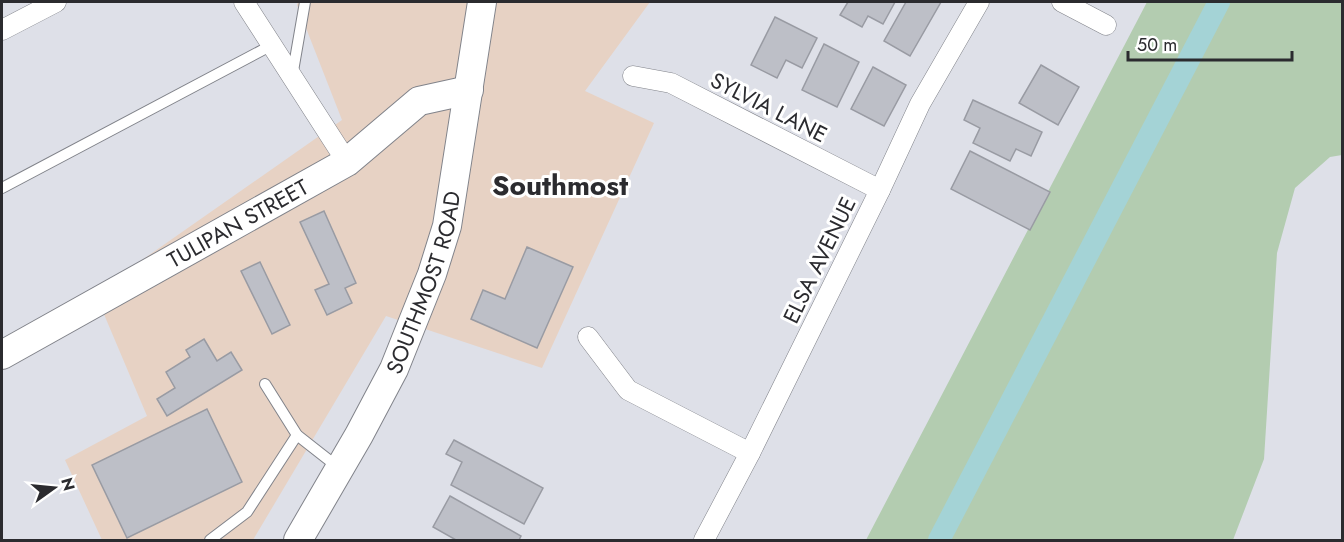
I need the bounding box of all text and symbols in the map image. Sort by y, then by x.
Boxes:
scale bar [1128,24,1292,62]
text: 50 m [1137,32,1177,58]
street label: SYLVIA LANE [705,64,833,150]
district label: Southmost [492,165,628,206]
street label: TULIPAN STREET [161,170,315,276]
street label: SOUTHMOST ROAD [378,189,468,379]
street label: ELSA AVENUE [775,191,863,329]
north arrow [24,458,84,518]
text: N [55,475,81,493]

